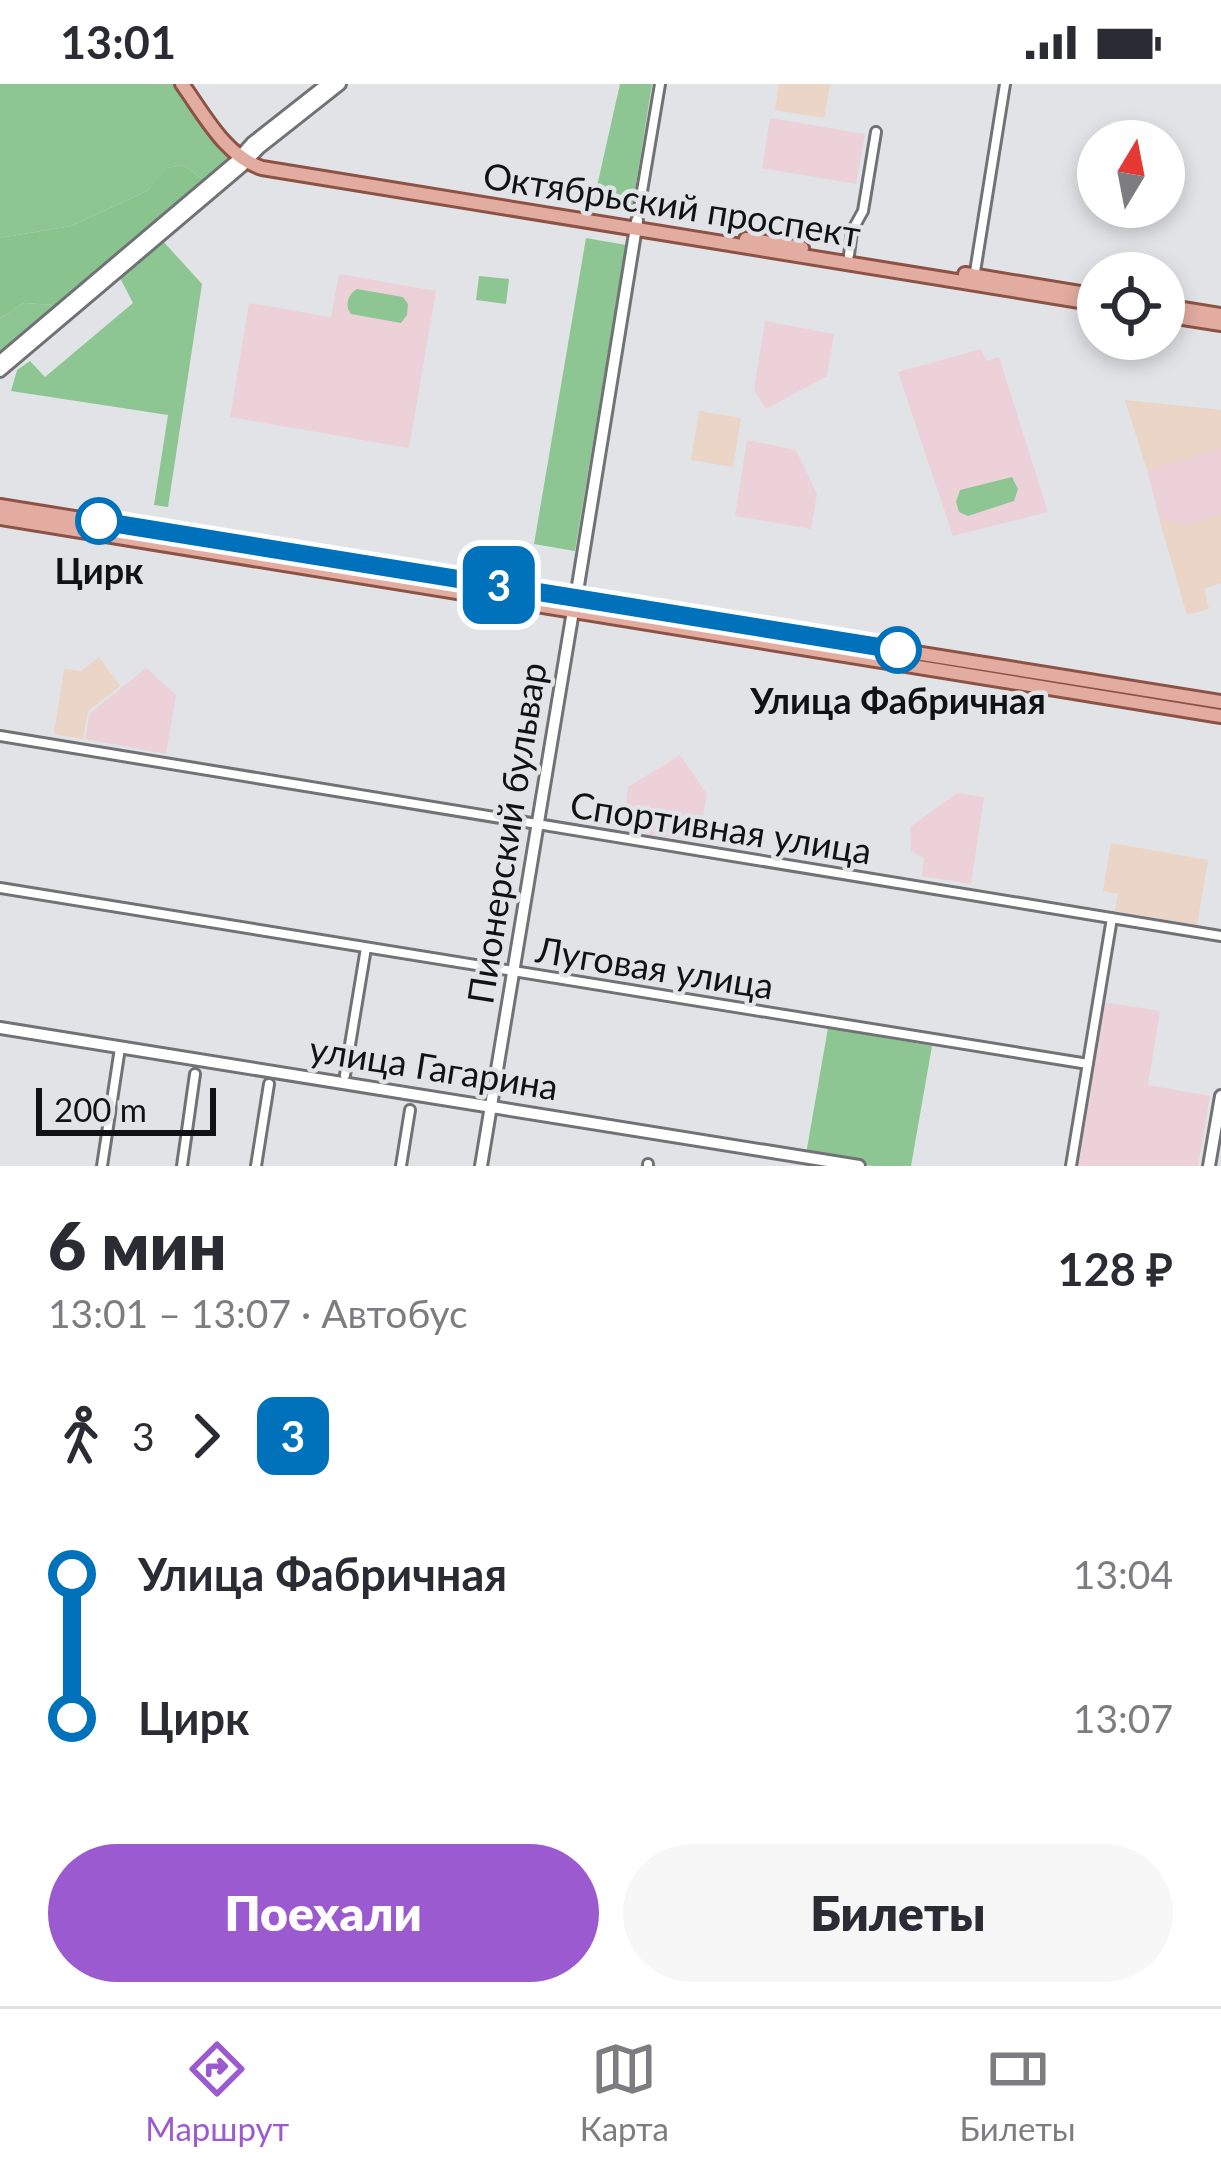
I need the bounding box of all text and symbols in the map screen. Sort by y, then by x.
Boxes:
text: 13:01 [60,15,176,69]
north arrow [1077,120,1185,228]
map controls [1077,120,1185,360]
street label: Октябрьский проспект [480,152,864,256]
button: locate [1077,252,1185,360]
marker: Цирк [77,499,121,543]
line badge: 3 [460,546,538,624]
place label: Цирк [54,548,144,592]
text: 3 [487,560,511,610]
marker: Улица Фабричная [876,628,920,672]
street label: Пионерский бульвар [457,659,555,1007]
place label: Улица Фабричная [749,678,1046,722]
street label: Спортивная улица [567,781,875,873]
street label: Луговая улица [532,926,777,1007]
street label: улица Гагарина [307,1026,561,1108]
scale bar [36,1082,216,1135]
text: 200 m [54,1089,147,1129]
text: 6 мин [48,1205,226,1284]
text: 128 ₽ [1058,1242,1173,1296]
text: 13:01 – 13:07 · Автобус [48,1290,468,1336]
icon: walk [48,1403,114,1469]
icon: forward [173,1403,239,1469]
text: 3 [281,1411,305,1461]
text: 3 [132,1413,155,1459]
text: Улица Фабричная [138,1547,507,1601]
text: 13:04 [1073,1551,1173,1597]
text: Цирк [138,1691,250,1745]
text: 13:07 [1073,1695,1173,1741]
button: Поехали [48,1844,599,1982]
button: Билеты [623,1844,1173,1982]
tab: Маршрут [145,2036,289,2148]
tab: Карта [580,2036,669,2148]
tab: Билеты [960,2036,1076,2148]

